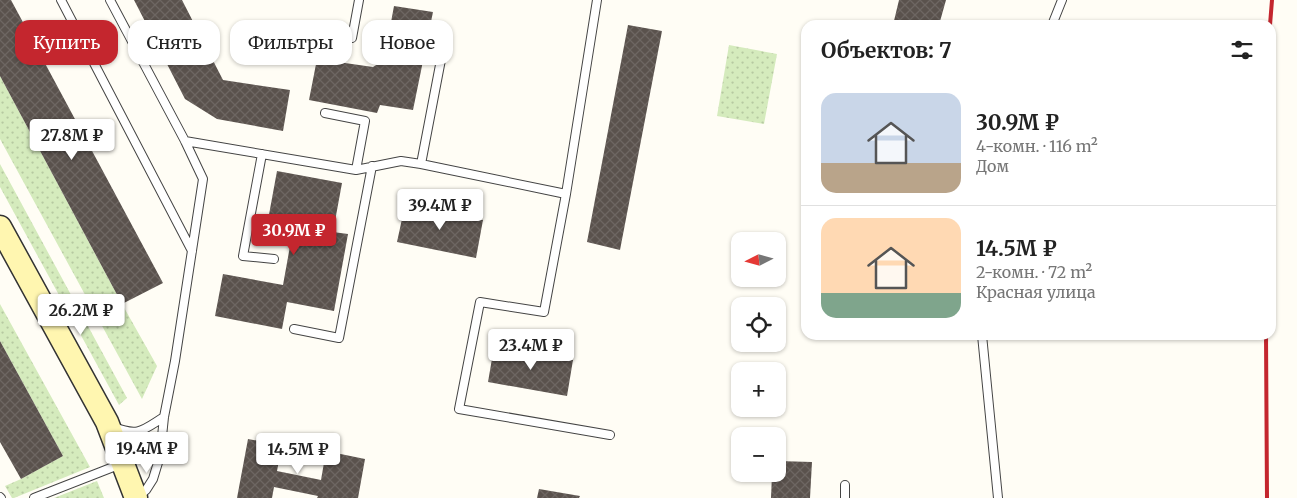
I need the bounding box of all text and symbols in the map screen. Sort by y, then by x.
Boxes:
chip: Купить [15,20,118,65]
chip: Снять [128,20,220,65]
chip: Фильтры [230,20,352,65]
chip: Новое [362,20,453,65]
icon: filters [1228,36,1256,64]
text: Объектов: 7 [821,37,952,64]
text: 30.9M ₽ [976,109,1059,136]
icon: home [861,113,921,173]
pin: 27.8M ₽ [26,119,118,161]
text: 27.8M ₽ [41,125,103,145]
text: 4-комн. · 116 m² [976,136,1098,156]
text: Дом [976,156,1009,176]
pin: 39.4M ₽ [394,188,486,231]
text: 39.4M ₽ [408,195,472,215]
pin: 30.9M ₽ [248,214,340,256]
text: 30.9M ₽ [262,220,326,240]
north arrow [731,232,786,288]
map controls [731,232,786,482]
text: 14.5M ₽ [976,235,1057,262]
icon: home [861,238,921,298]
text: 2-комн. · 72 m² [976,262,1092,282]
text: Красная улица [976,282,1096,302]
pin: 26.2M ₽ [35,294,127,336]
button: locate [731,297,786,352]
text: 26.2M ₽ [49,300,113,320]
pin: 23.4M ₽ [485,328,577,371]
text: 23.4M ₽ [499,335,563,355]
button: + [731,362,786,417]
button: − [731,427,786,482]
pin: 19.4M ₽ [101,432,193,474]
pin: 14.5M ₽ [252,432,344,475]
text: 19.4M ₽ [116,438,178,458]
text: 14.5M ₽ [267,439,329,459]

